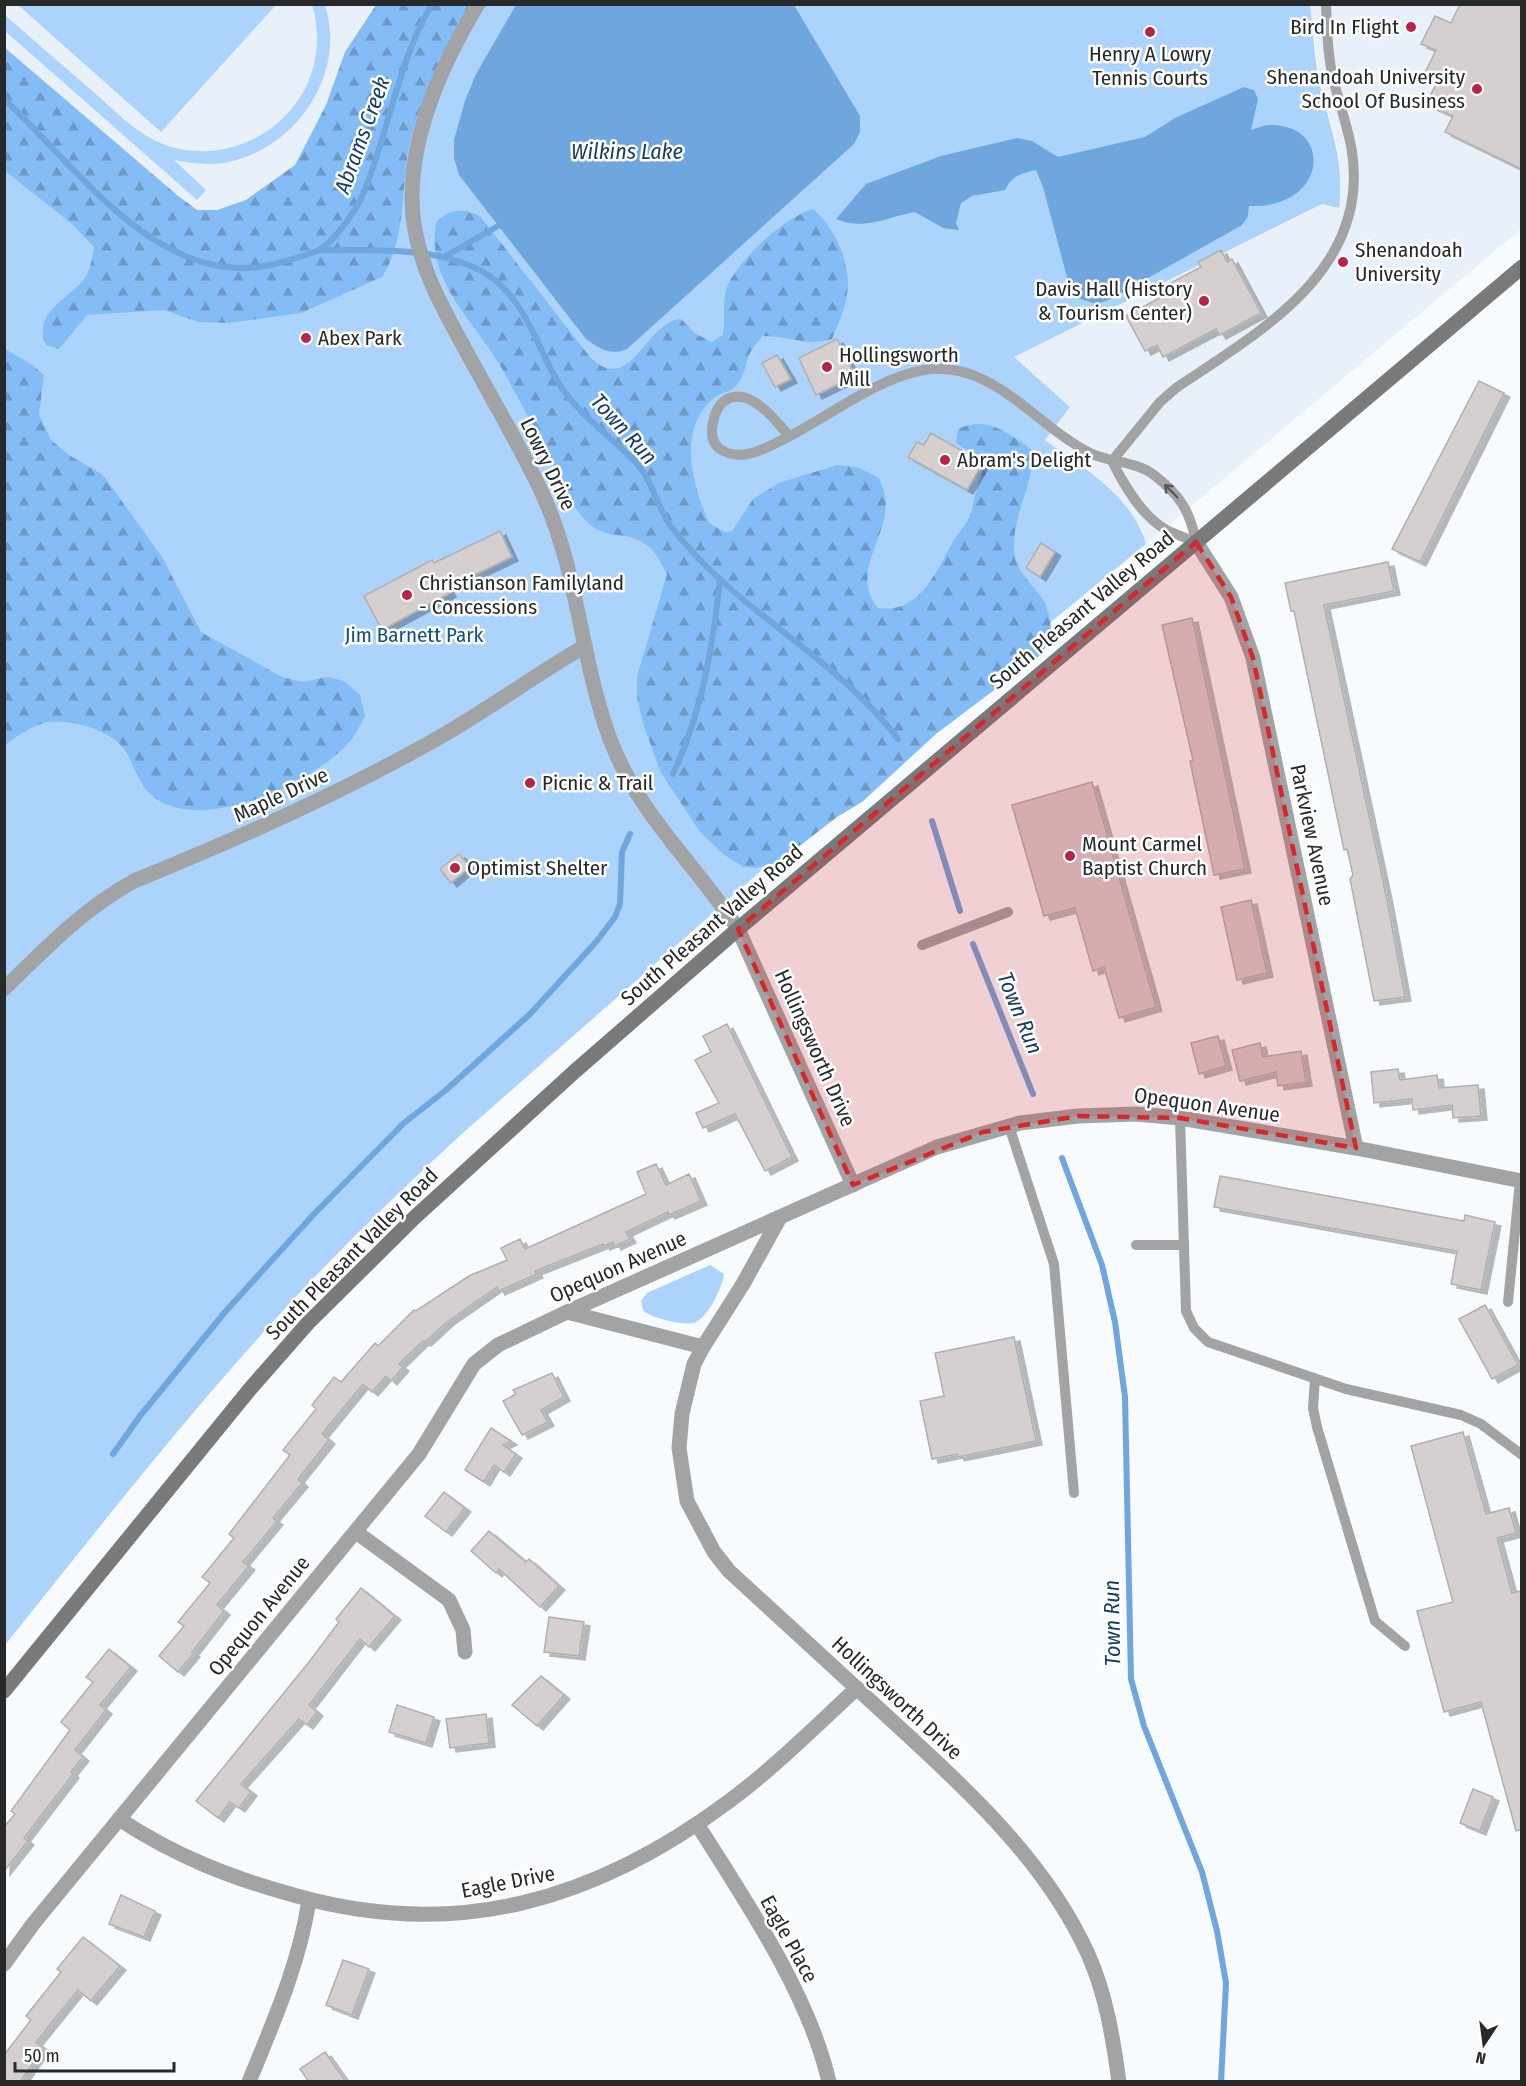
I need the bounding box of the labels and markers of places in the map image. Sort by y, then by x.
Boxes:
place label: Bird In Flight [1290,14,1399,40]
marker: Bird In Flight [1404,20,1418,34]
marker: Henry A Lowry Tennis Courts [1143,25,1157,39]
place label: Henry A Lowry Tennis Courts [1089,41,1212,91]
place label: Shenandoah University School Of Business [1267,64,1466,114]
marker: Shenandoah University School Of Business [1470,82,1484,96]
place label: Shenandoah University [1355,237,1463,287]
marker: Shenandoah University [1336,255,1350,269]
place label: Davis Hall (History & Tourism Center) [1035,276,1193,326]
marker: Davis Hall (History & Tourism Center) [1197,294,1211,308]
place label: Abex Park [318,325,402,351]
marker: Abex Park [299,331,313,345]
place label: Hollingsworth Mill [839,342,959,392]
marker: Hollingsworth Mill [820,360,834,374]
place label: Abram's Delight [957,447,1091,473]
marker: Abram's Delight [938,453,952,467]
place label: Christianson Familyland - Concessions [419,570,624,620]
marker: Christianson Familyland - Concessions [400,588,414,602]
place label: Picnic & Trail [542,770,654,796]
marker: Picnic & Trail [523,776,537,790]
place label: Mount Carmel Baptist Church [1082,831,1207,881]
marker: Mount Carmel Baptist Church [1063,849,1077,863]
place label: Optimist Shelter [467,855,608,881]
marker: Optimist Shelter [448,861,462,875]

